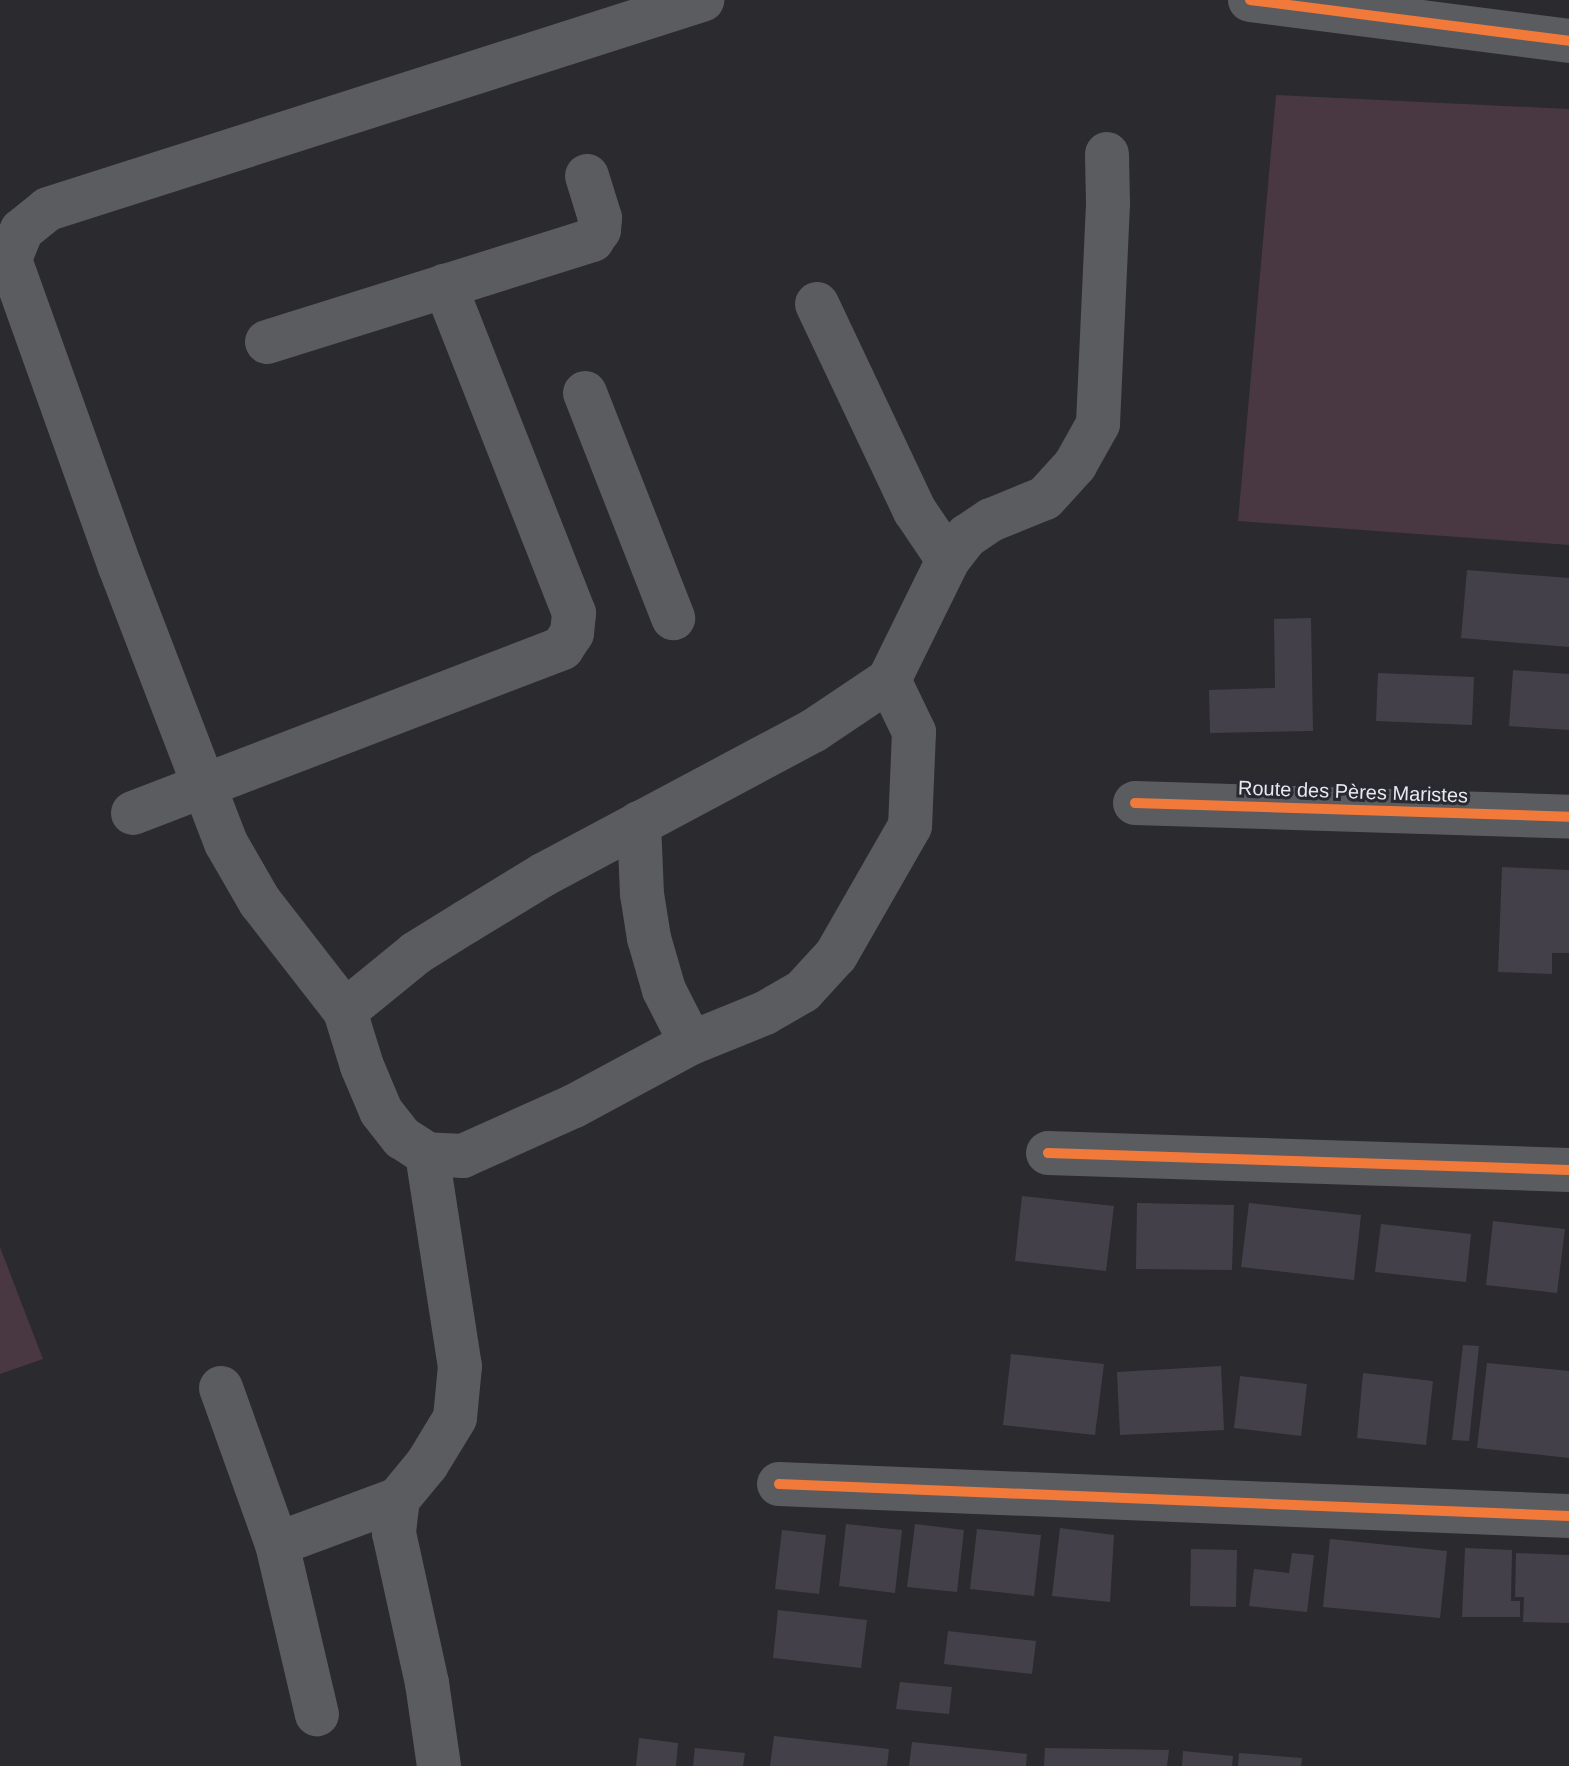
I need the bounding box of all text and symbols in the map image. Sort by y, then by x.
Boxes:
street label: Route des Pères Maristes [1238,776,1468,808]

